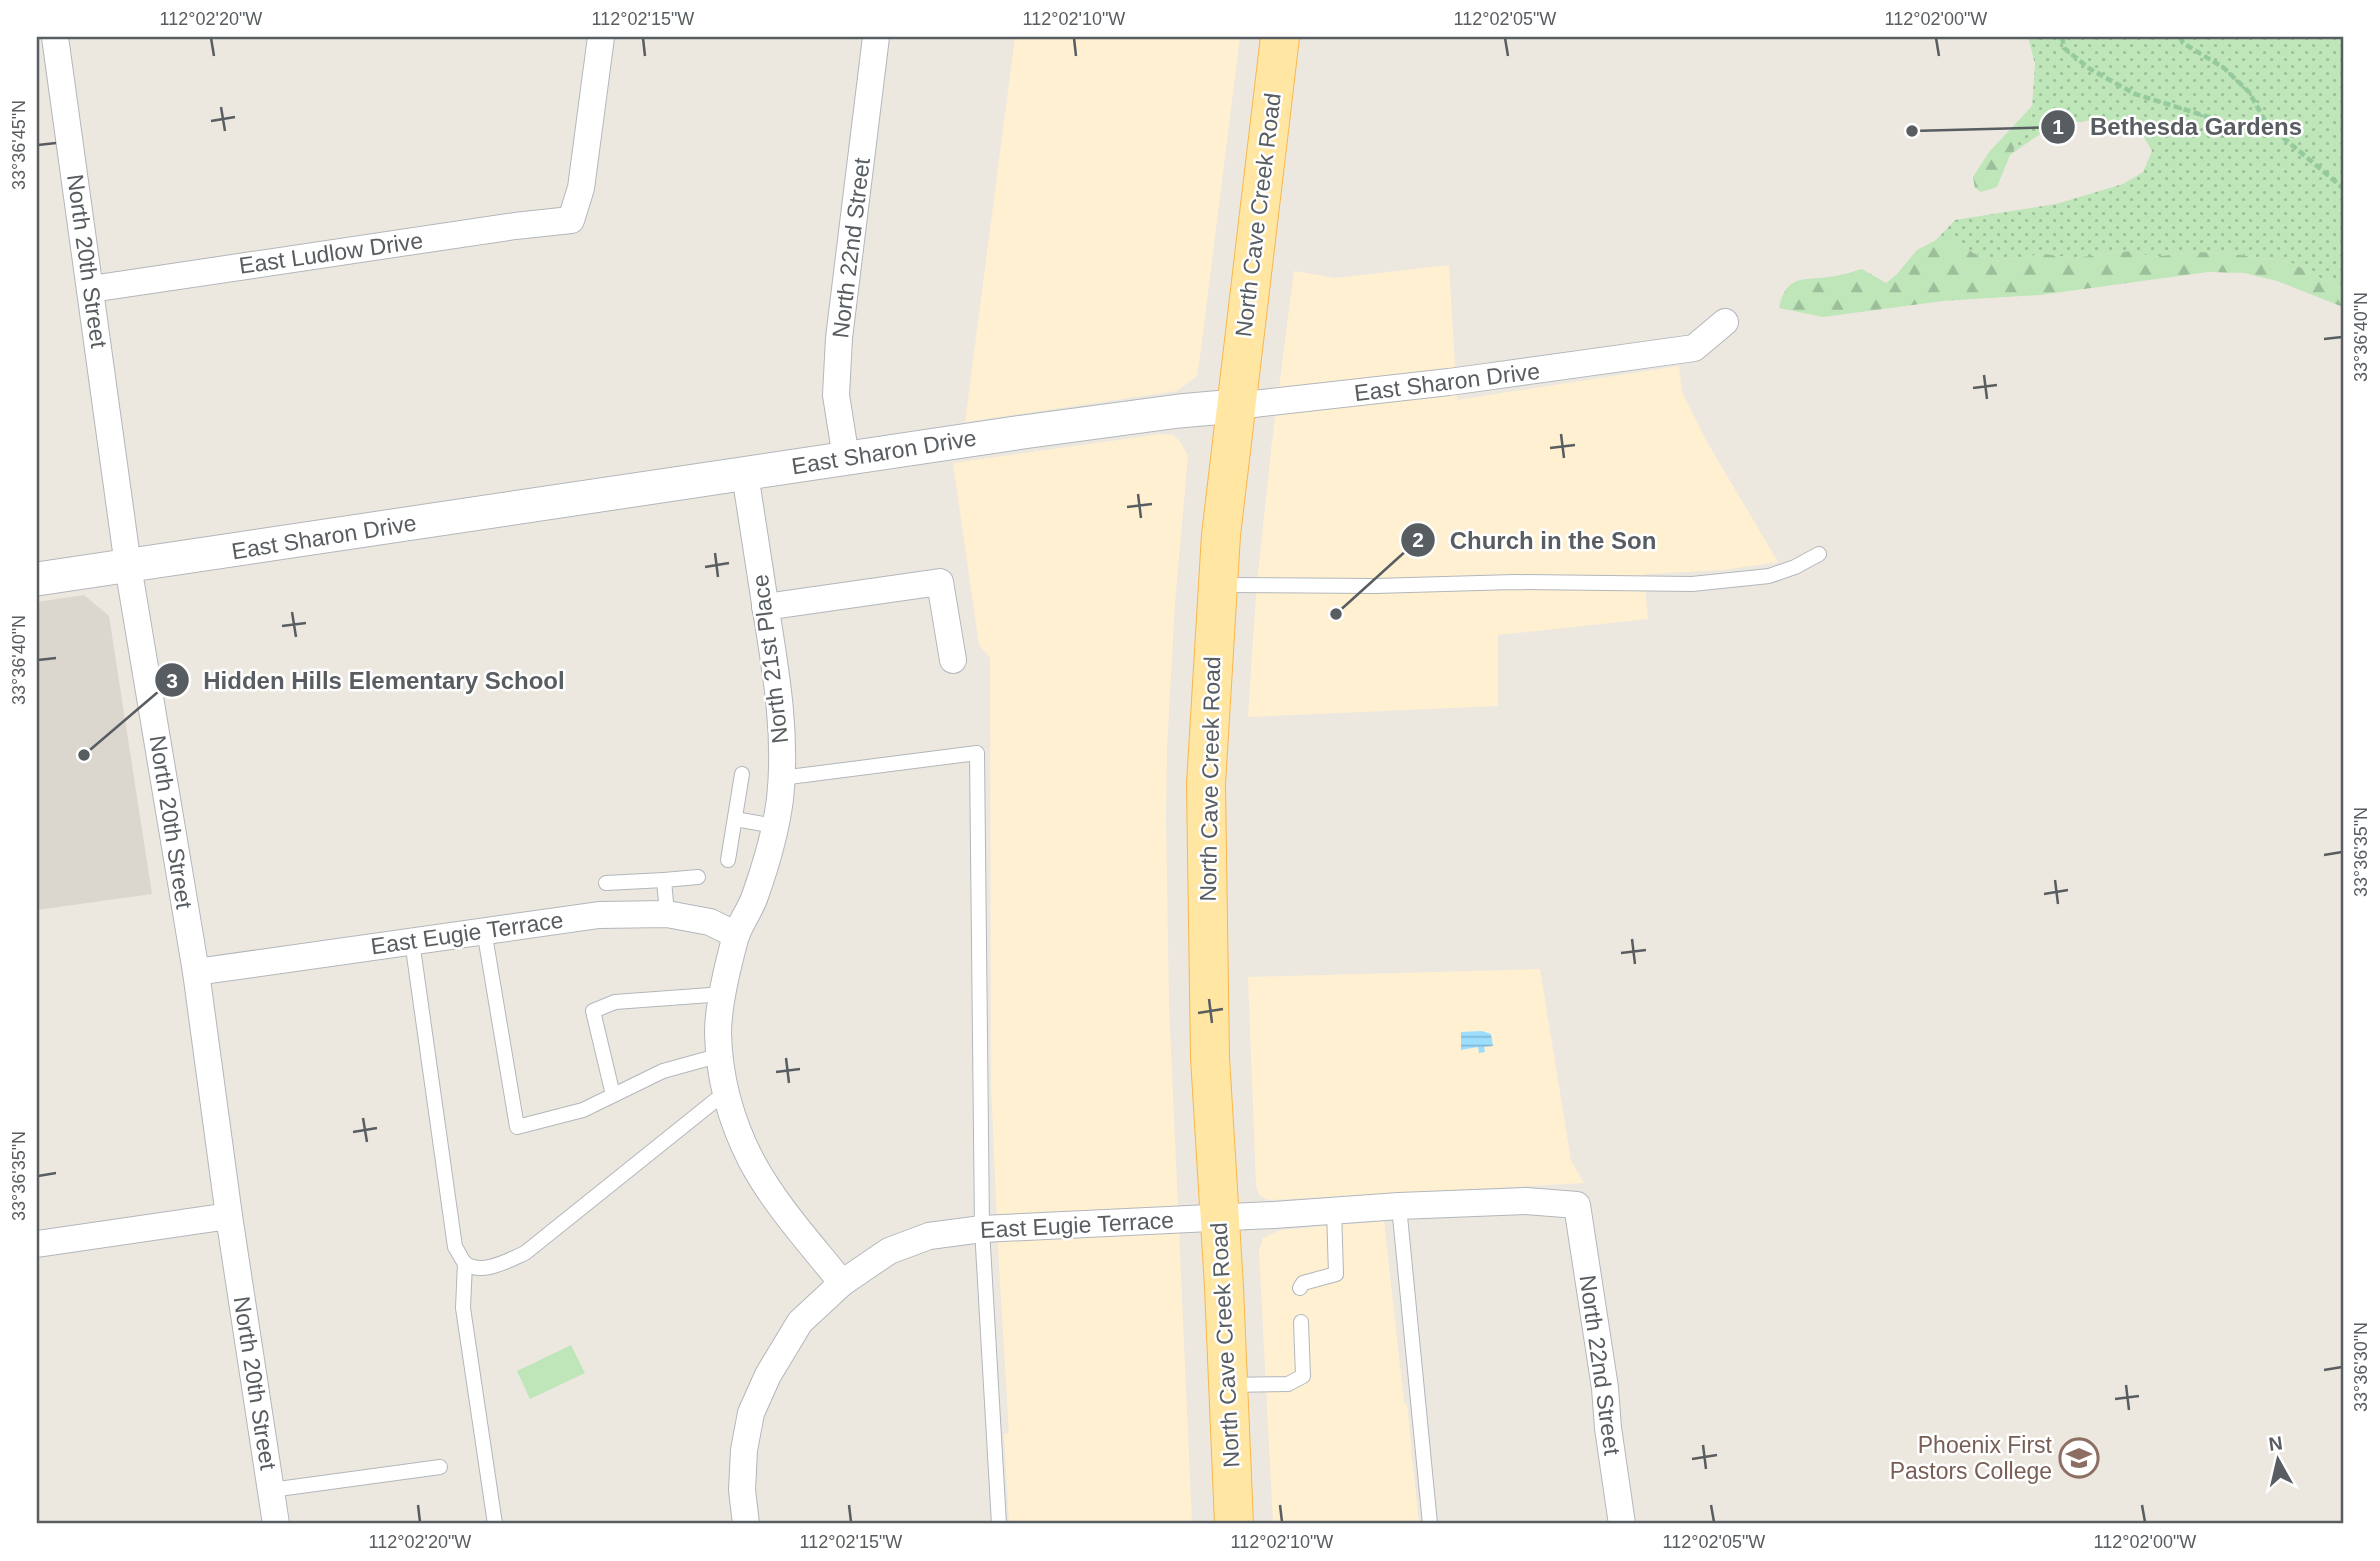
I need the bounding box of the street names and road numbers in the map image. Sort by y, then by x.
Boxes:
street label: North Cave Creek Road [1230,92,1286,338]
street label: North 22nd Street [827,156,875,340]
street label: North 20th Street [62,172,112,350]
street label: East Ludlow Drive [237,227,425,279]
street label: East Sharon Drive [1353,358,1541,406]
street label: East Sharon Drive [790,425,978,479]
street label: East Sharon Drive [230,510,418,564]
street label: North 21st Place [747,573,793,745]
street label: North Cave Creek Road [1195,656,1225,902]
street label: North 20th Street [144,733,198,911]
street label: East Eugie Terrace [369,907,565,959]
street label: East Eugie Terrace [979,1207,1175,1243]
street label: North Cave Creek Road [1206,1222,1244,1468]
street label: North 22nd Street [1574,1273,1626,1457]
street label: North 20th Street [228,1294,282,1472]

